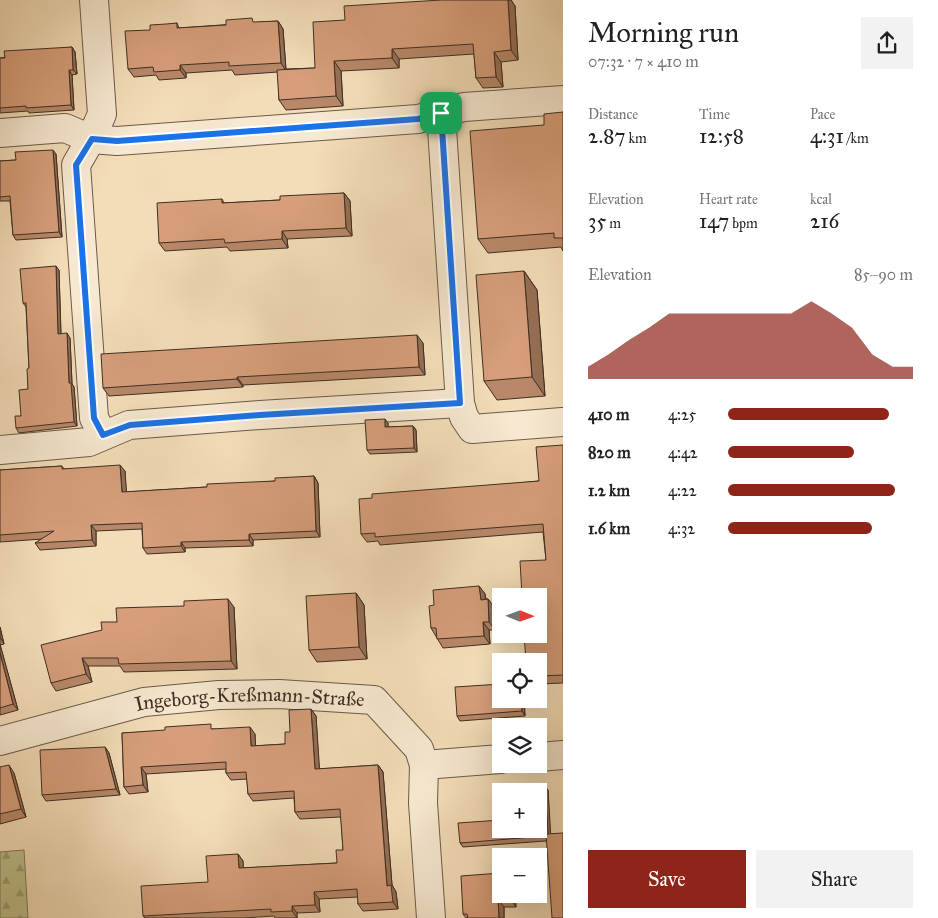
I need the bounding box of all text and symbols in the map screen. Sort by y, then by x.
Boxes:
text: Morning run [588,15,739,50]
button: share [861,17,913,69]
text: 07:32 · 7 × 410 m [588,52,699,71]
pin [420,92,462,134]
icon: arrive [427,99,455,127]
text: Distance [588,106,638,123]
text: Time [699,106,730,123]
text: Pace [810,106,835,123]
text: 2.87 [588,123,626,149]
text: 12:58 [699,123,744,149]
text: 4:31 [810,123,844,149]
text: km [626,130,647,147]
text: /km [844,130,869,147]
text: Elevation [588,191,644,208]
text: Heart rate [699,191,758,208]
text: kcal [810,191,832,208]
text: 35 [588,208,606,234]
text: 147 [699,208,729,234]
text: 216 [810,208,839,234]
text: m [606,215,621,232]
text: bpm [729,215,758,232]
text: Elevation [588,265,652,284]
text: 85–90 m [854,265,913,284]
text: 410 m [588,405,629,424]
text: 4:25 [668,405,696,424]
text: 820 m [588,443,631,462]
text: 4:42 [668,443,698,462]
text: 1.2 km [588,481,630,500]
text: 4:22 [668,481,697,500]
text: 1.6 km [588,519,630,538]
text: 4:32 [668,519,695,538]
north arrow [492,588,548,642]
map controls [492,588,547,903]
button: locate [492,653,547,708]
street label: Ingeborg-Kreßmann-Straße [132,682,365,716]
button: layers [492,718,547,773]
button: + [492,783,547,838]
button: − [492,848,547,903]
button: Save [588,850,746,908]
button: Share [756,850,913,908]

